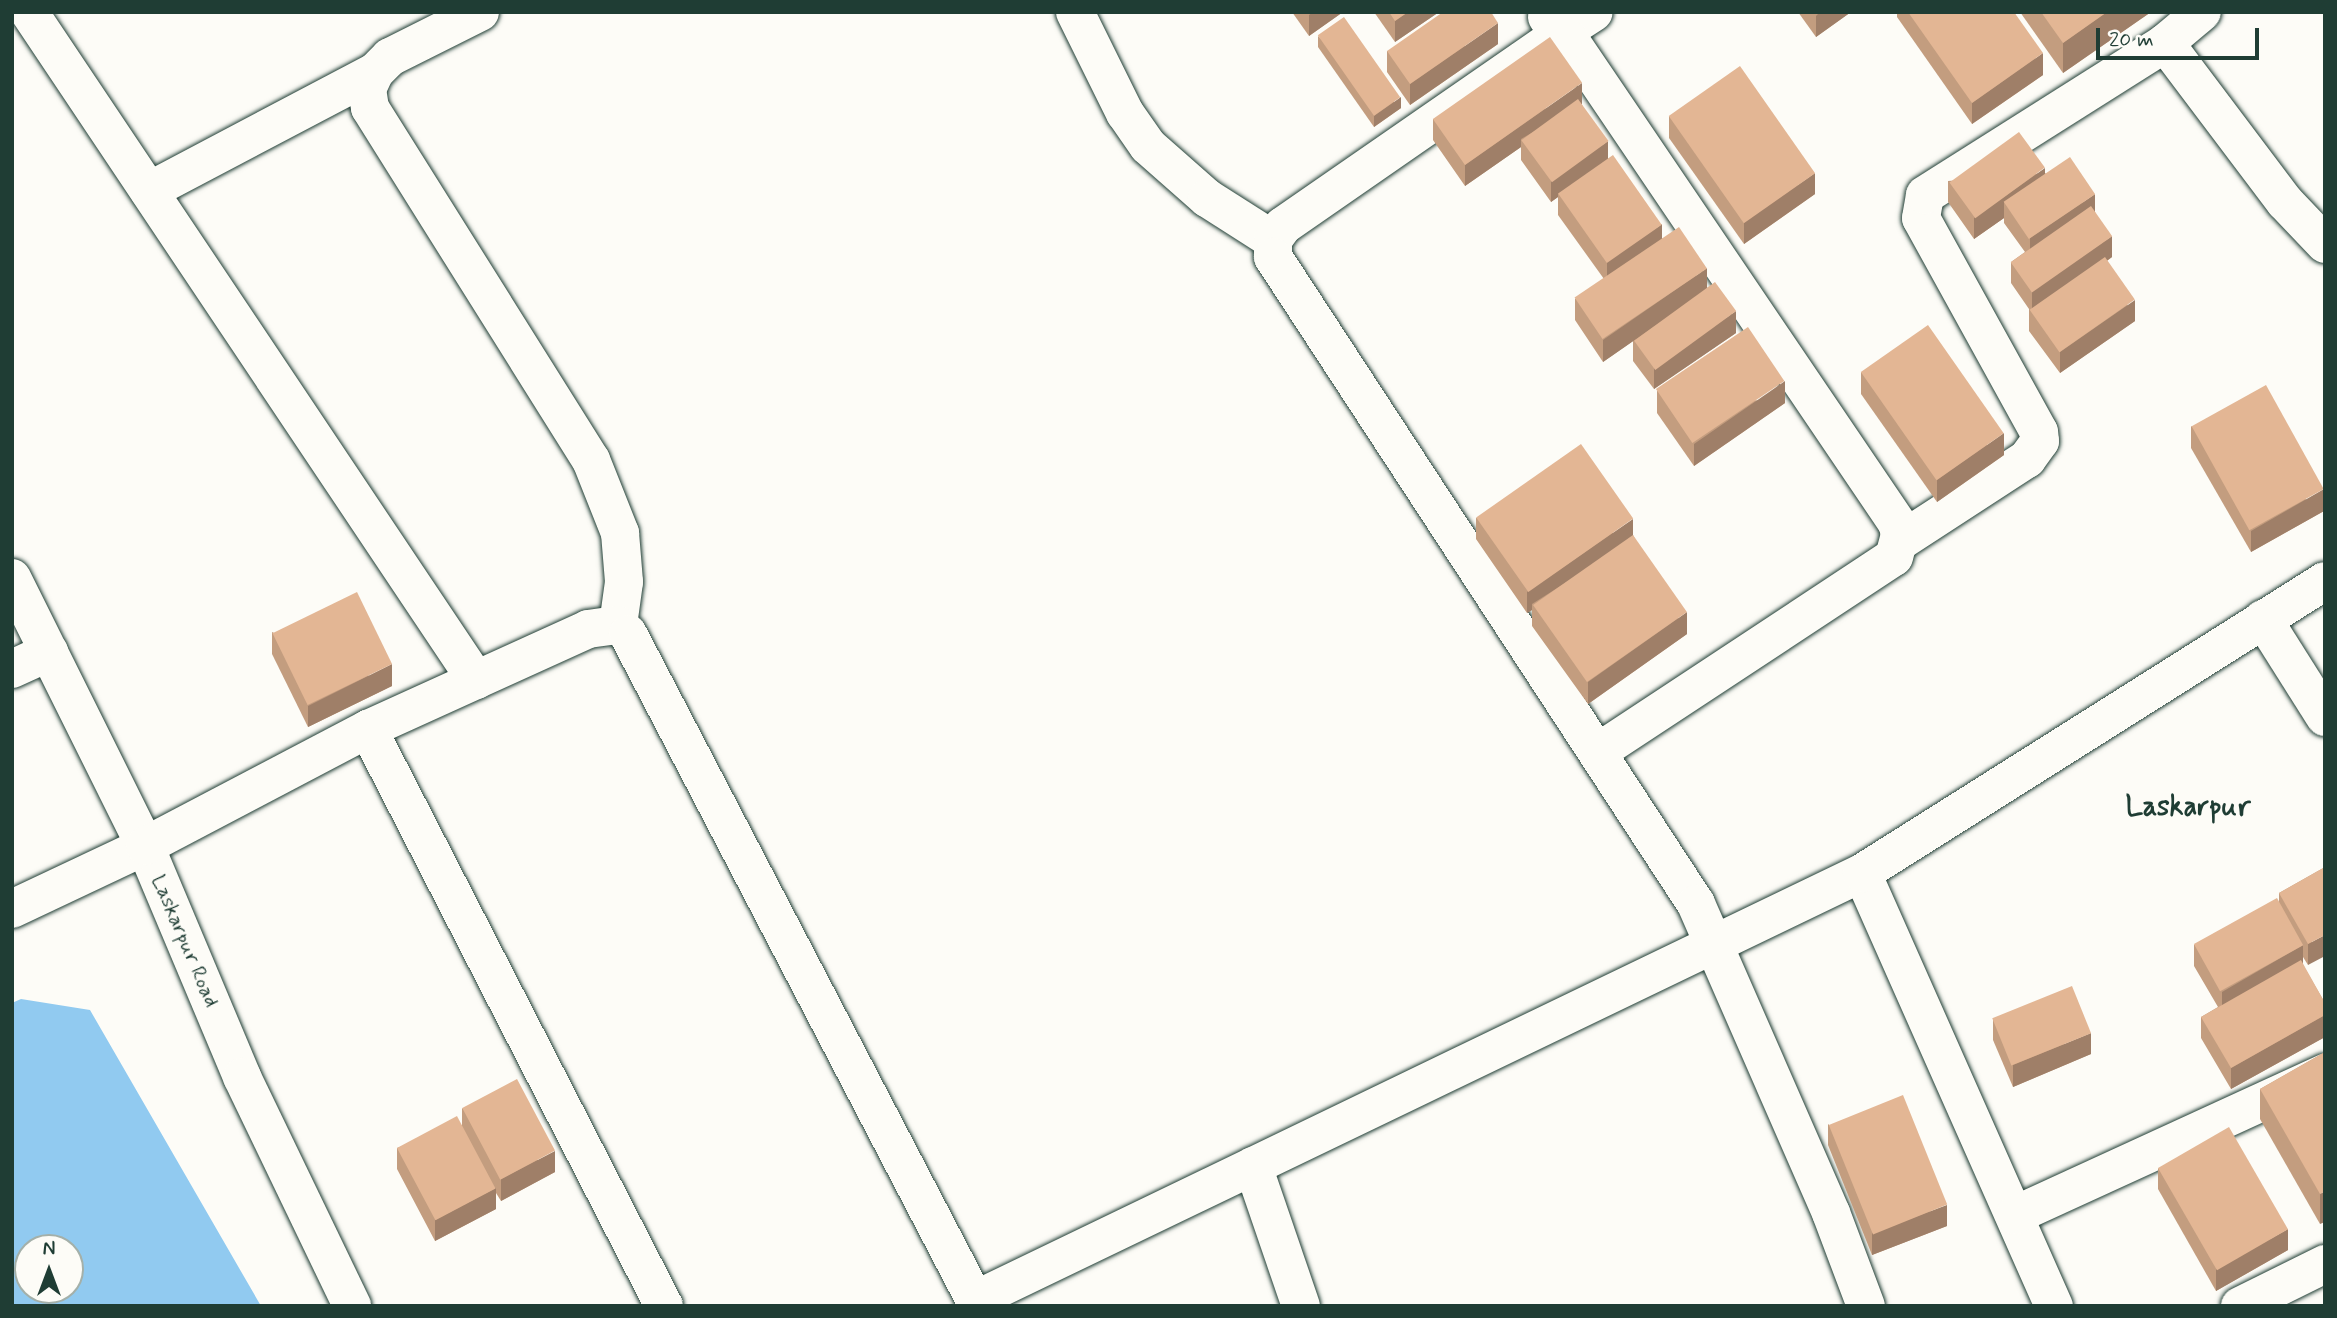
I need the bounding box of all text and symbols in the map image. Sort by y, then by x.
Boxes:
scale bar [2099,14,2262,58]
text: 20 m [2109,26,2154,54]
district label: Laskarpur [2125,791,2251,825]
street label: Laskarpur Road [146,871,224,1011]
north arrow [14,1234,84,1304]
text: N [43,1237,55,1262]

